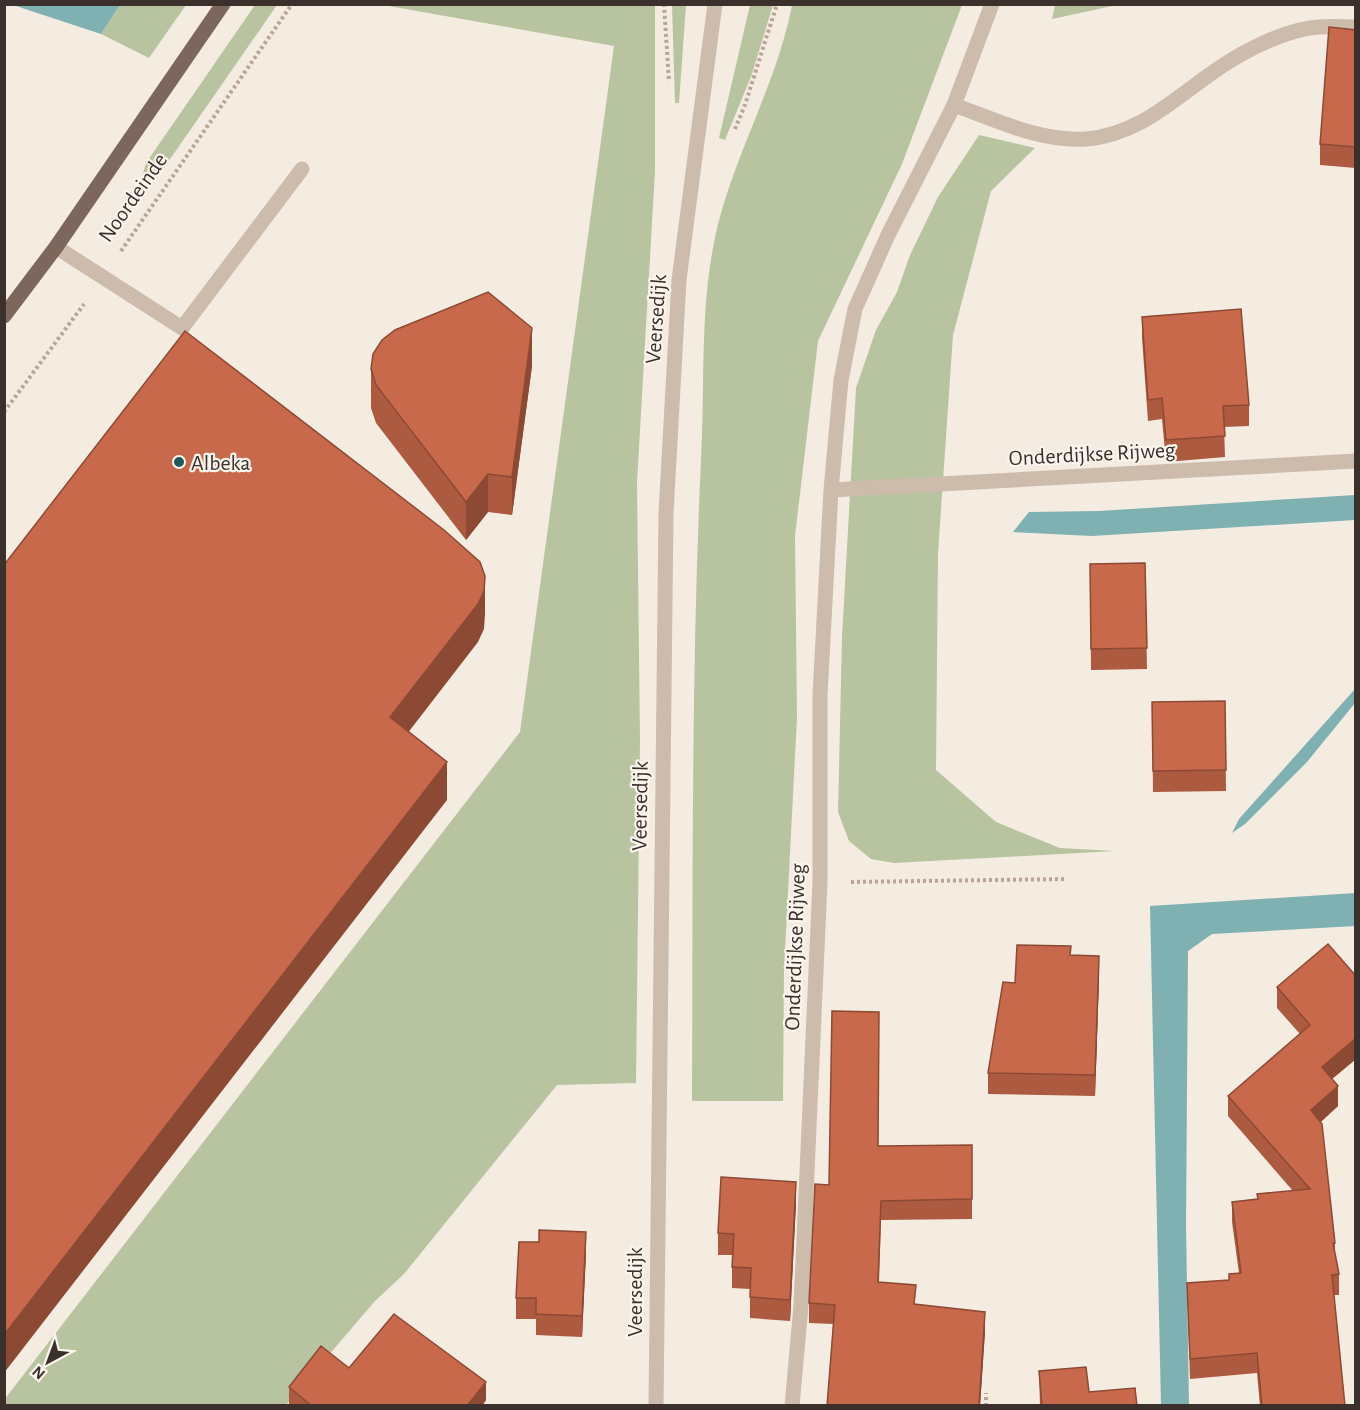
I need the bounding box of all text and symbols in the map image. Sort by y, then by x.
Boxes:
street label: Noordeinde [94,149,171,246]
street label: Veersedijk [642,274,670,365]
street label: Onderdijkse Rijweg [1008,439,1176,469]
place label: Albeka [191,452,250,474]
marker: Albeka [172,455,186,469]
street label: Veersedijk [628,761,652,851]
street label: Onderdijkse Rijweg [781,863,809,1031]
street label: Veersedijk [624,1247,646,1337]
north arrow [18,1332,78,1392]
text: N [29,1363,48,1382]

